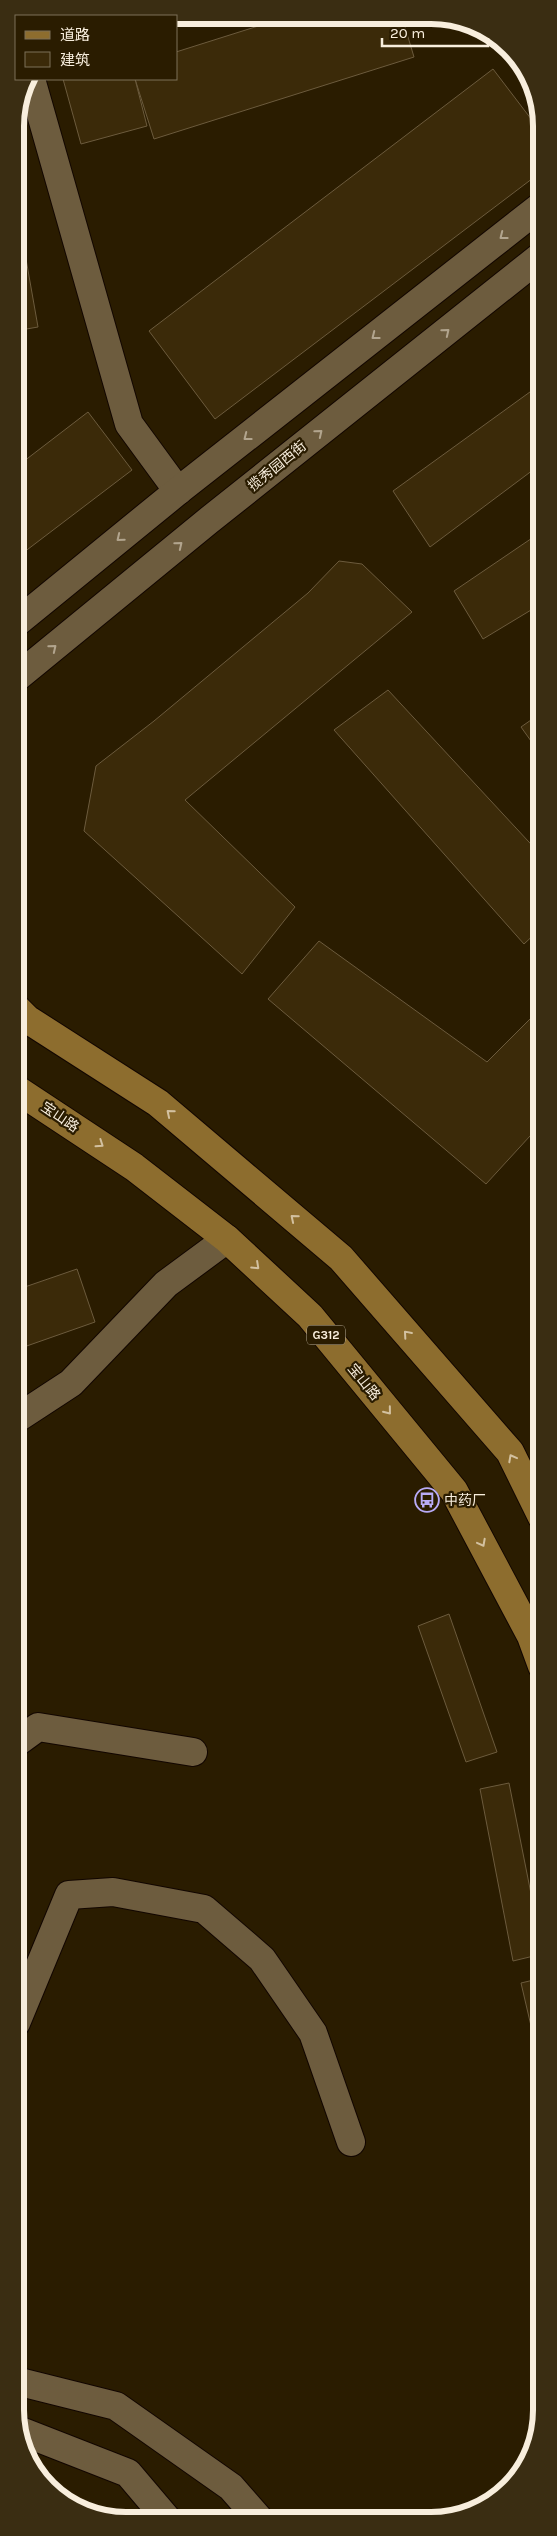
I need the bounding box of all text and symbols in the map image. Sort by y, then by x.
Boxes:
legend [15,15,178,80]
scale bar [382,15,488,47]
text: 20 m [390,24,425,42]
text: 道路 [60,26,90,44]
text: 建筑 [60,51,90,69]
one-way arrow [500,231,509,239]
one-way arrow [440,329,449,337]
one-way arrow [372,331,381,339]
one-way arrow [313,430,322,438]
one-way arrow [244,431,253,439]
street label: 揽秀园西街 [244,437,310,495]
one-way arrow [117,533,126,541]
one-way arrow [173,542,182,551]
one-way arrow [47,646,56,654]
street label: 宝山路 [38,1098,82,1136]
one-way arrow [167,1110,176,1119]
one-way arrow [94,1138,104,1147]
one-way arrow [291,1215,300,1224]
one-way arrow [250,1260,259,1269]
road number: G312 [307,1326,345,1344]
one-way arrow [404,1331,413,1340]
street label: 宝山路 [344,1360,384,1404]
one-way arrow [383,1406,392,1415]
one-way arrow [508,1454,518,1463]
bus stop icon: 中药厂 [414,1487,440,1513]
place label: 中药厂 [444,1492,486,1509]
one-way arrow [476,1538,486,1547]

